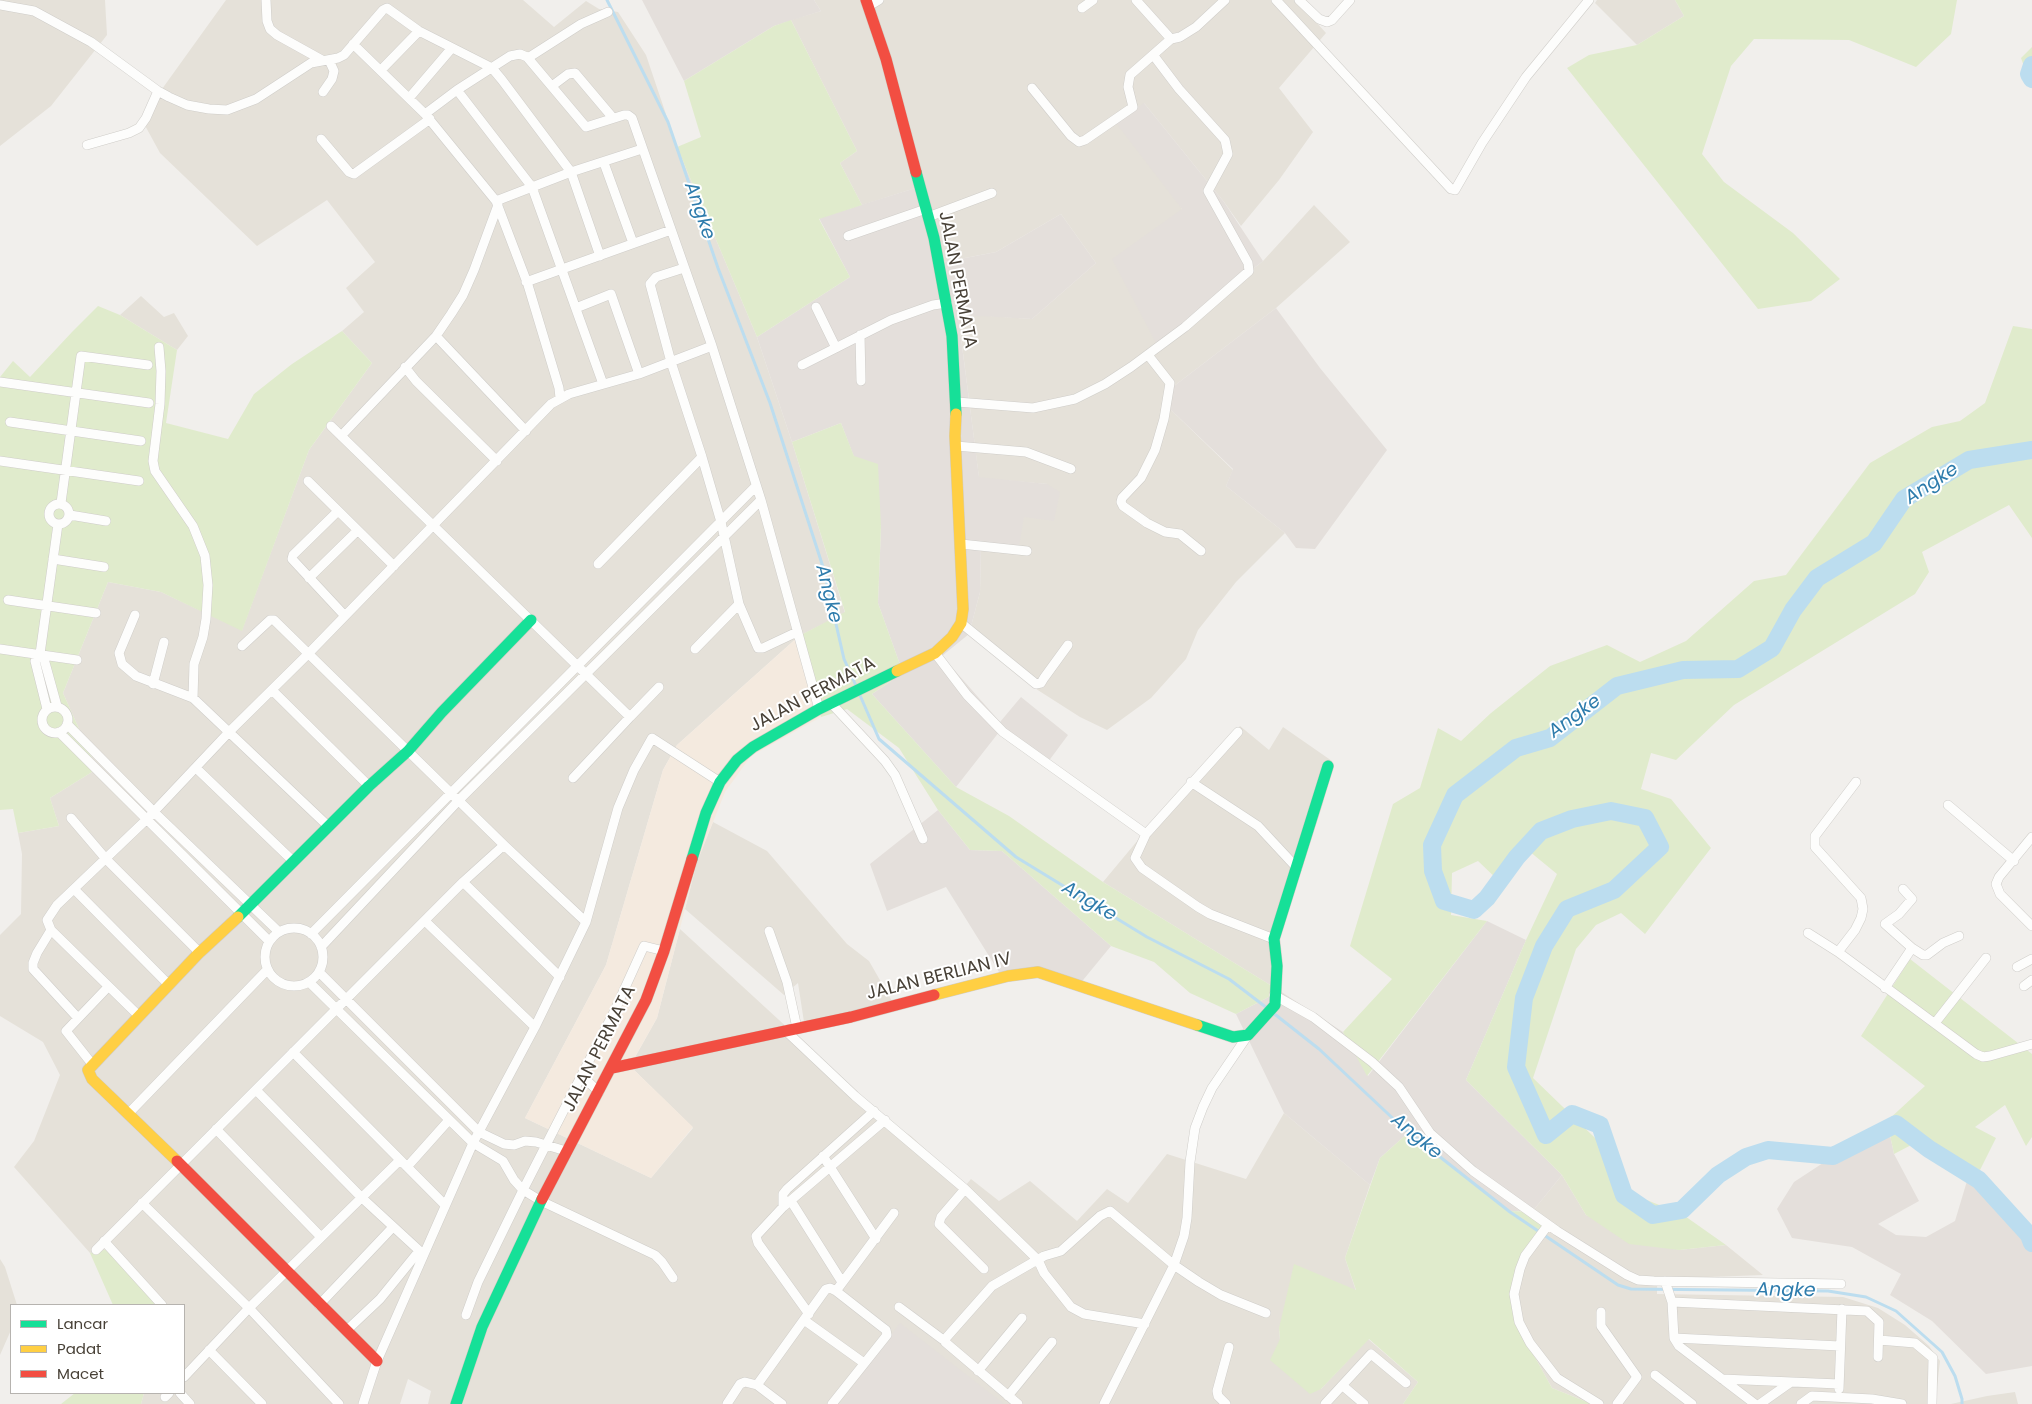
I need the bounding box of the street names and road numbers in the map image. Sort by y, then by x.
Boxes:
street label: JALAN PERMATA [933,210,981,350]
street label: JALAN PERMATA [747,653,879,737]
street label: JALAN BERLIAN IV [864,949,1014,1005]
street label: JALAN PERMATA [559,982,641,1116]

